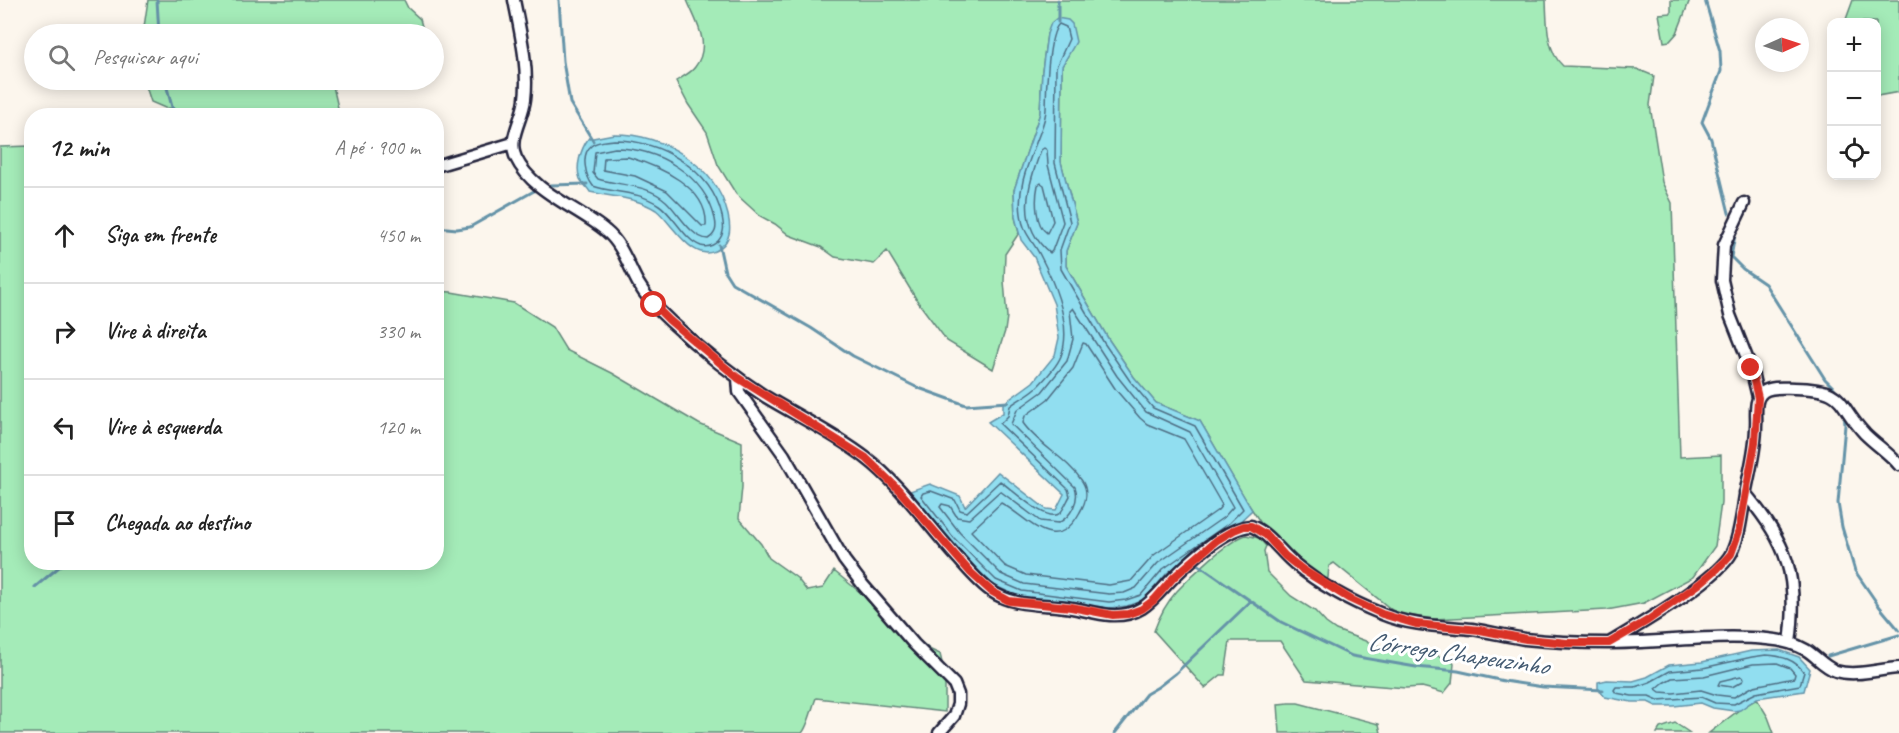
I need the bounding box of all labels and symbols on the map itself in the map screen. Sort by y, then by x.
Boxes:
north arrow [1755,18,1809,72]
route start [640,291,666,317]
route end [1737,354,1763,380]
water label: Córrego Chapeuzinho [1366,624,1554,683]

